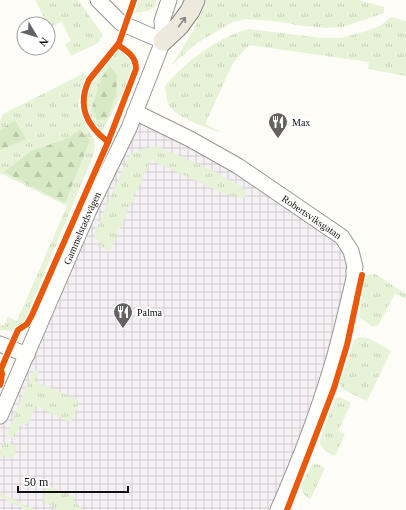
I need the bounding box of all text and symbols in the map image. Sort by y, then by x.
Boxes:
north arrow [16,16,56,56]
one-way arrow [177,17,186,28]
text: N [37,35,51,49]
restaurant icon: Max [267,111,289,139]
place label: Max [292,117,310,128]
street label: Gammelstadsvägen [61,190,103,266]
street label: Robertsviksgatan [280,193,344,241]
restaurant icon: Palma [112,301,134,329]
place label: Palma [137,307,163,318]
scale bar [18,468,128,494]
text: 50 m [24,475,49,489]

